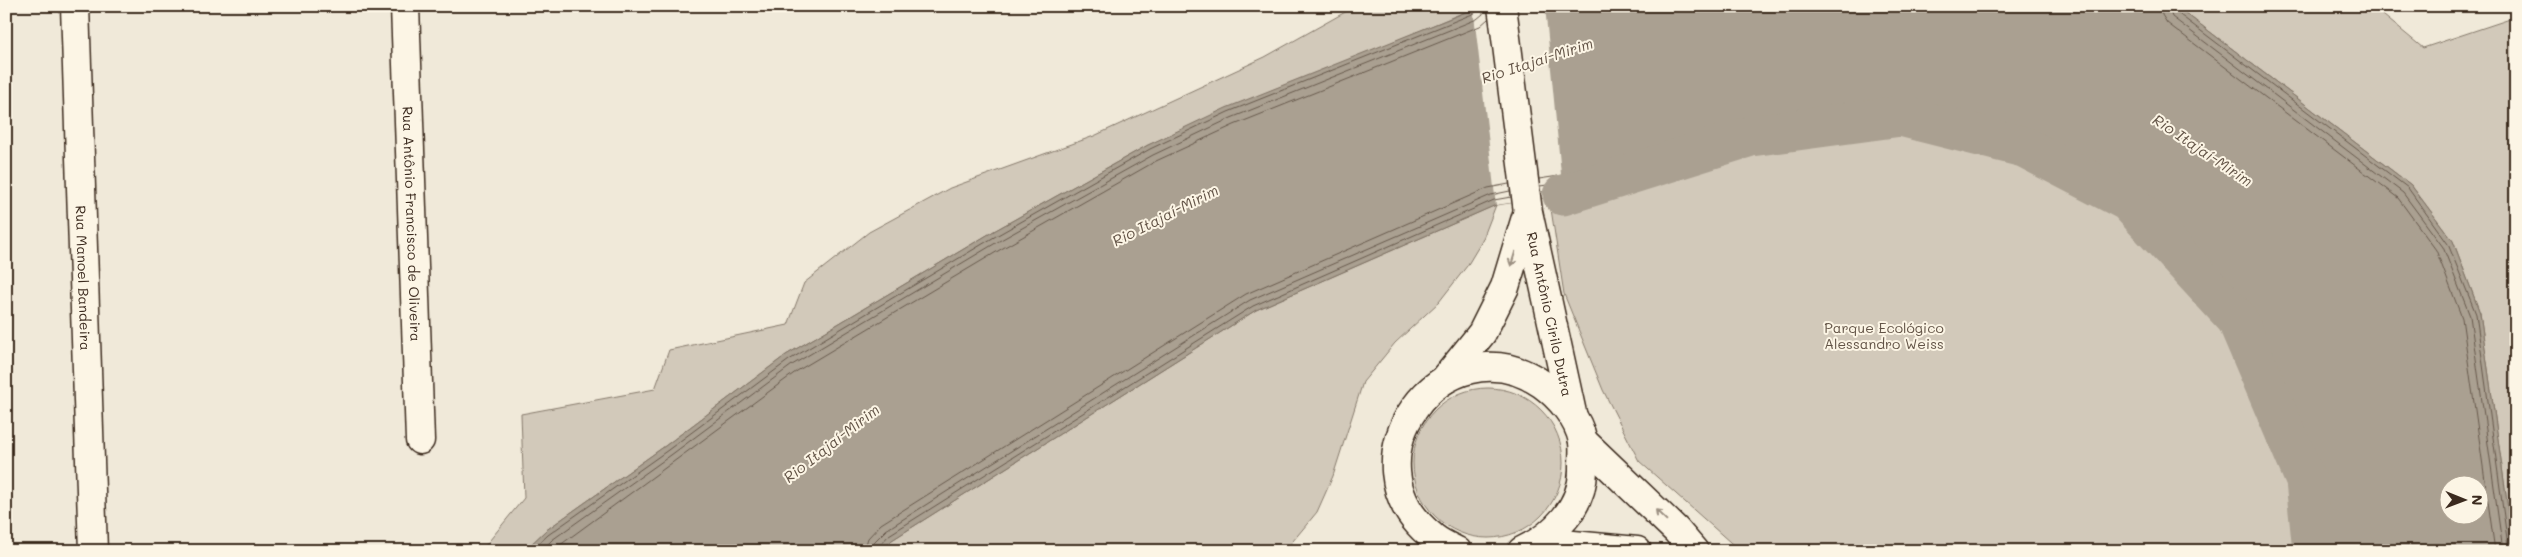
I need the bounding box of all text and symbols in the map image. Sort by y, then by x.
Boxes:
water label: Rio Itajaí-Mirim [1479,32,1596,88]
street label: Rua Antônio Francisco de Oliveira [399,106,426,342]
water label: Rio Itajaí-Mirim [2149,109,2257,191]
water label: Rio Itajaí-Mirim [1109,180,1221,250]
street label: Rua Manoel Bandeira [72,205,96,351]
street label: Rua Antônio Cirilo Dutra [1523,230,1578,398]
one-way arrow [1508,251,1518,267]
park label: Parque Ecológico Alessandro Weiss [1824,318,1944,353]
water label: Rio Itajaí-Mirim [779,399,883,487]
north arrow [2440,474,2490,524]
text: N [2468,495,2487,506]
one-way arrow [1654,509,1667,521]

